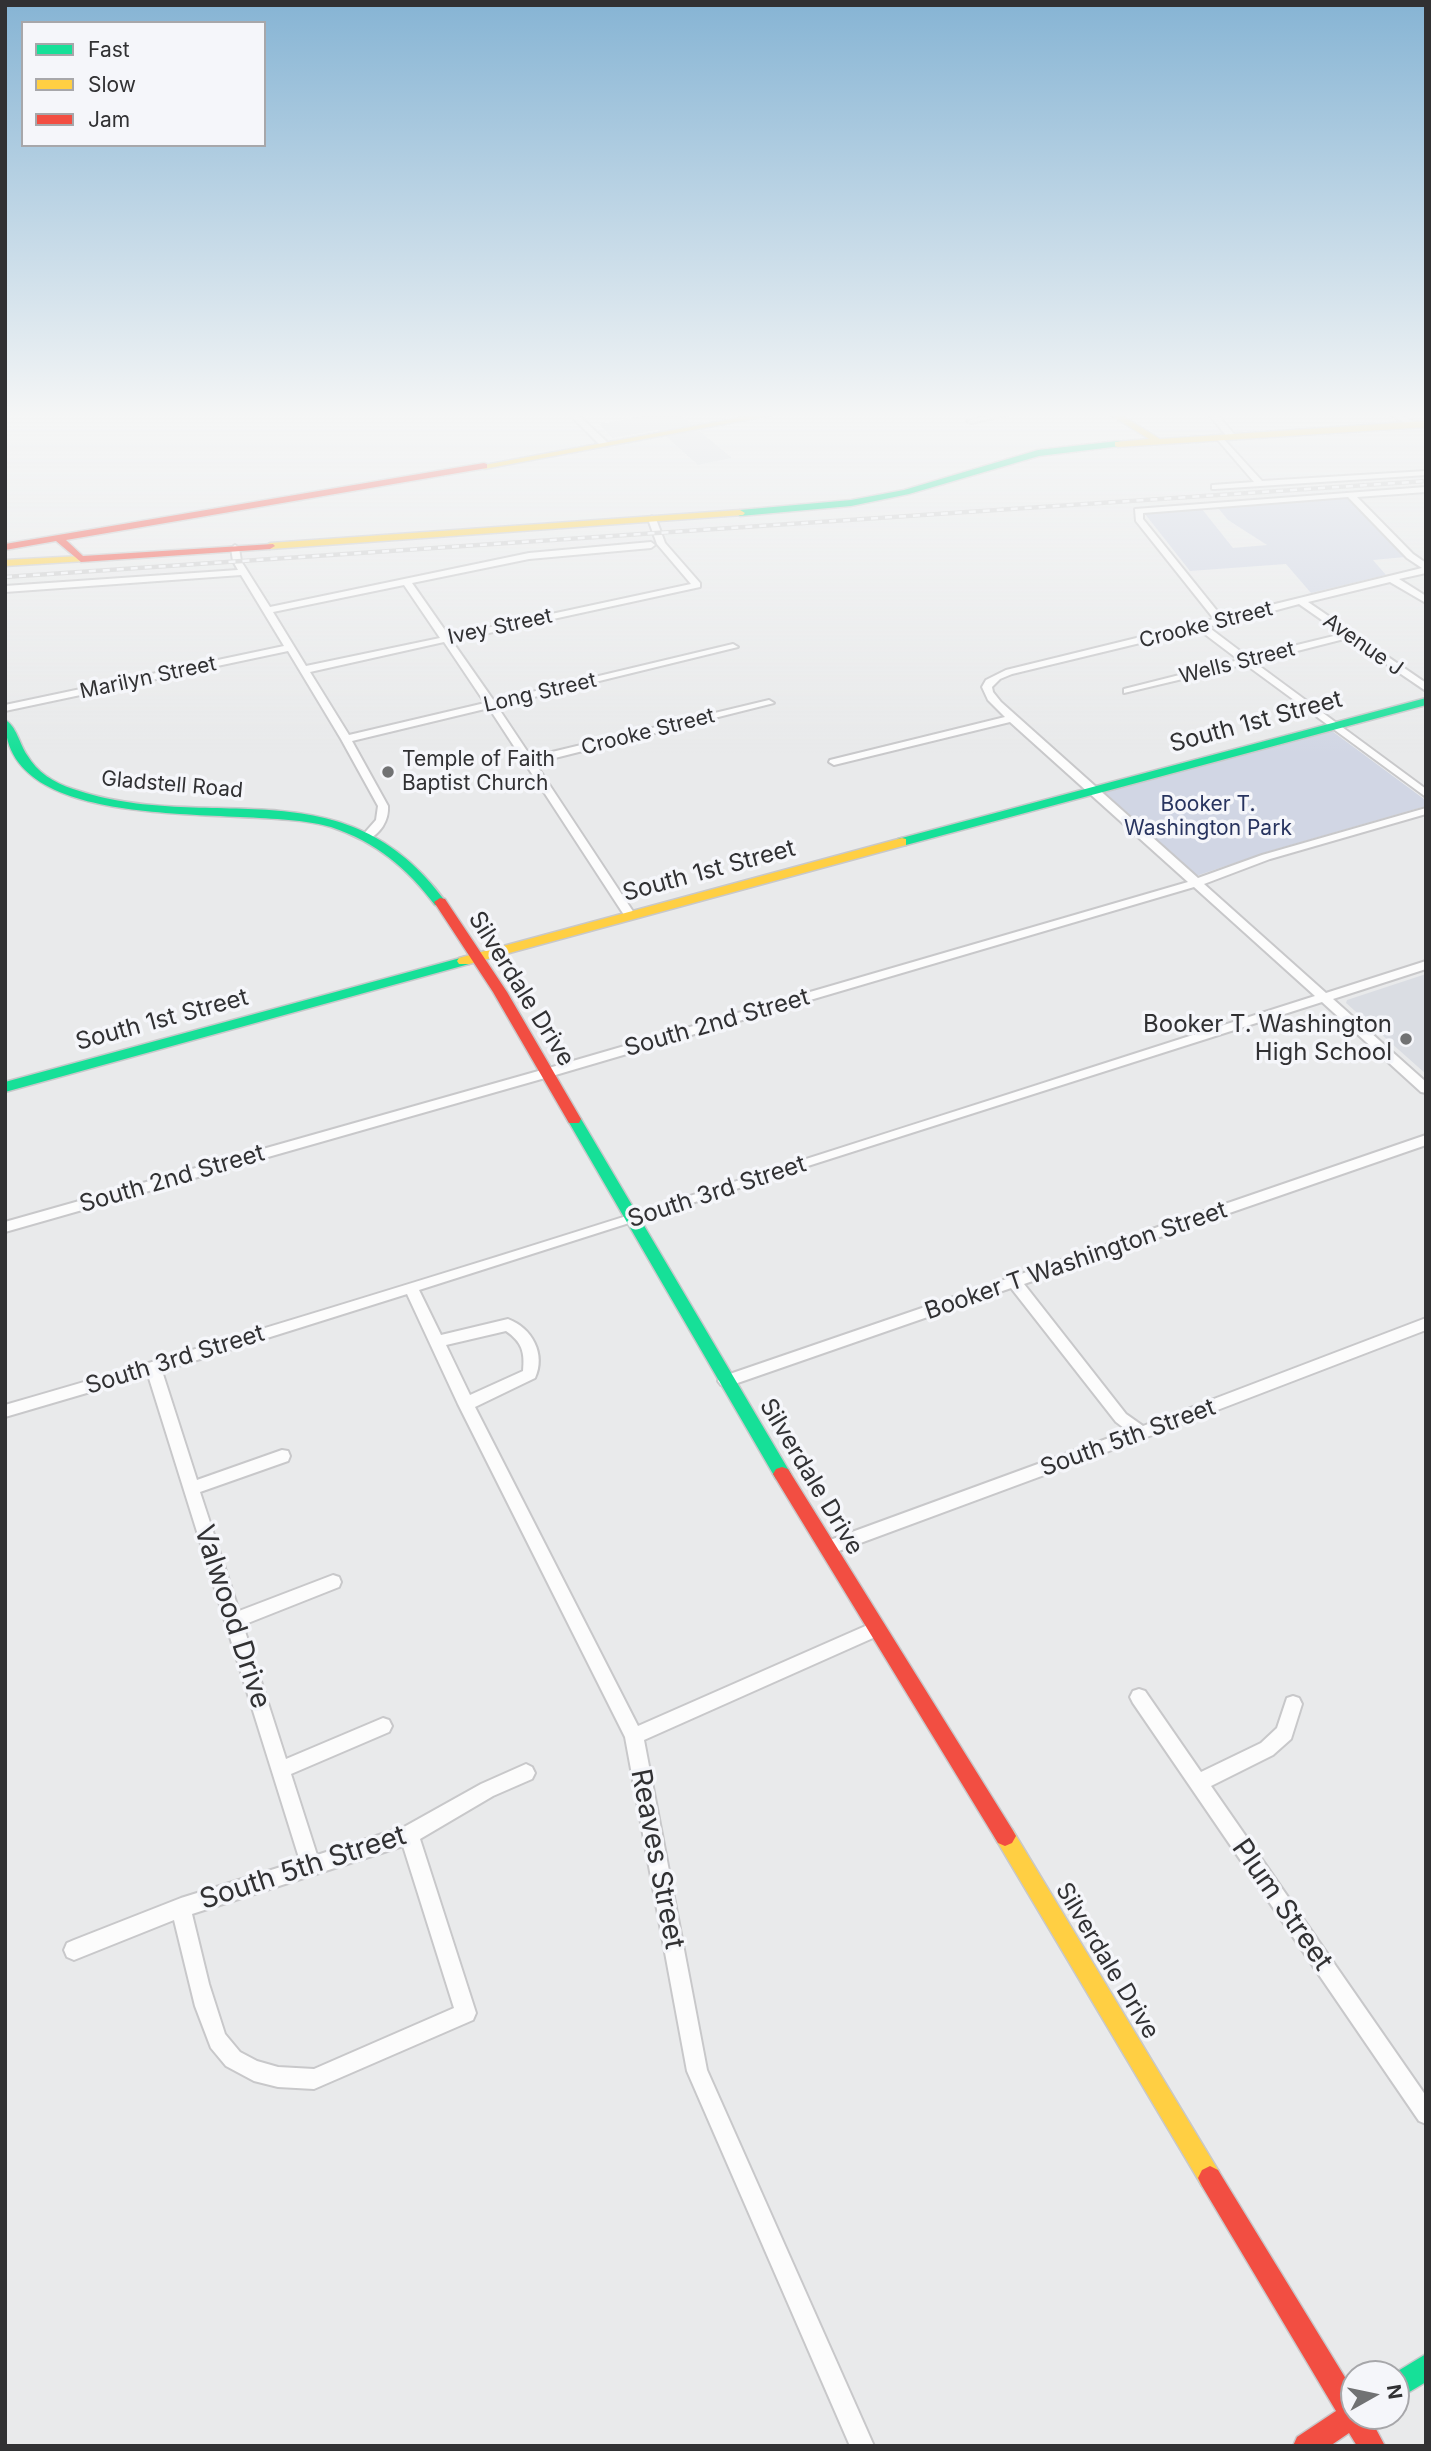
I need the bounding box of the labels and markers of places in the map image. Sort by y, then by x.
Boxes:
place label: Temple of Faith Baptist Church [402,747,555,797]
marker: Temple of Faith Baptist Church [380,764,396,780]
place label: Booker T. Washington High School [1143,1011,1392,1067]
marker: Booker T. Washington High School [1398,1031,1414,1047]

